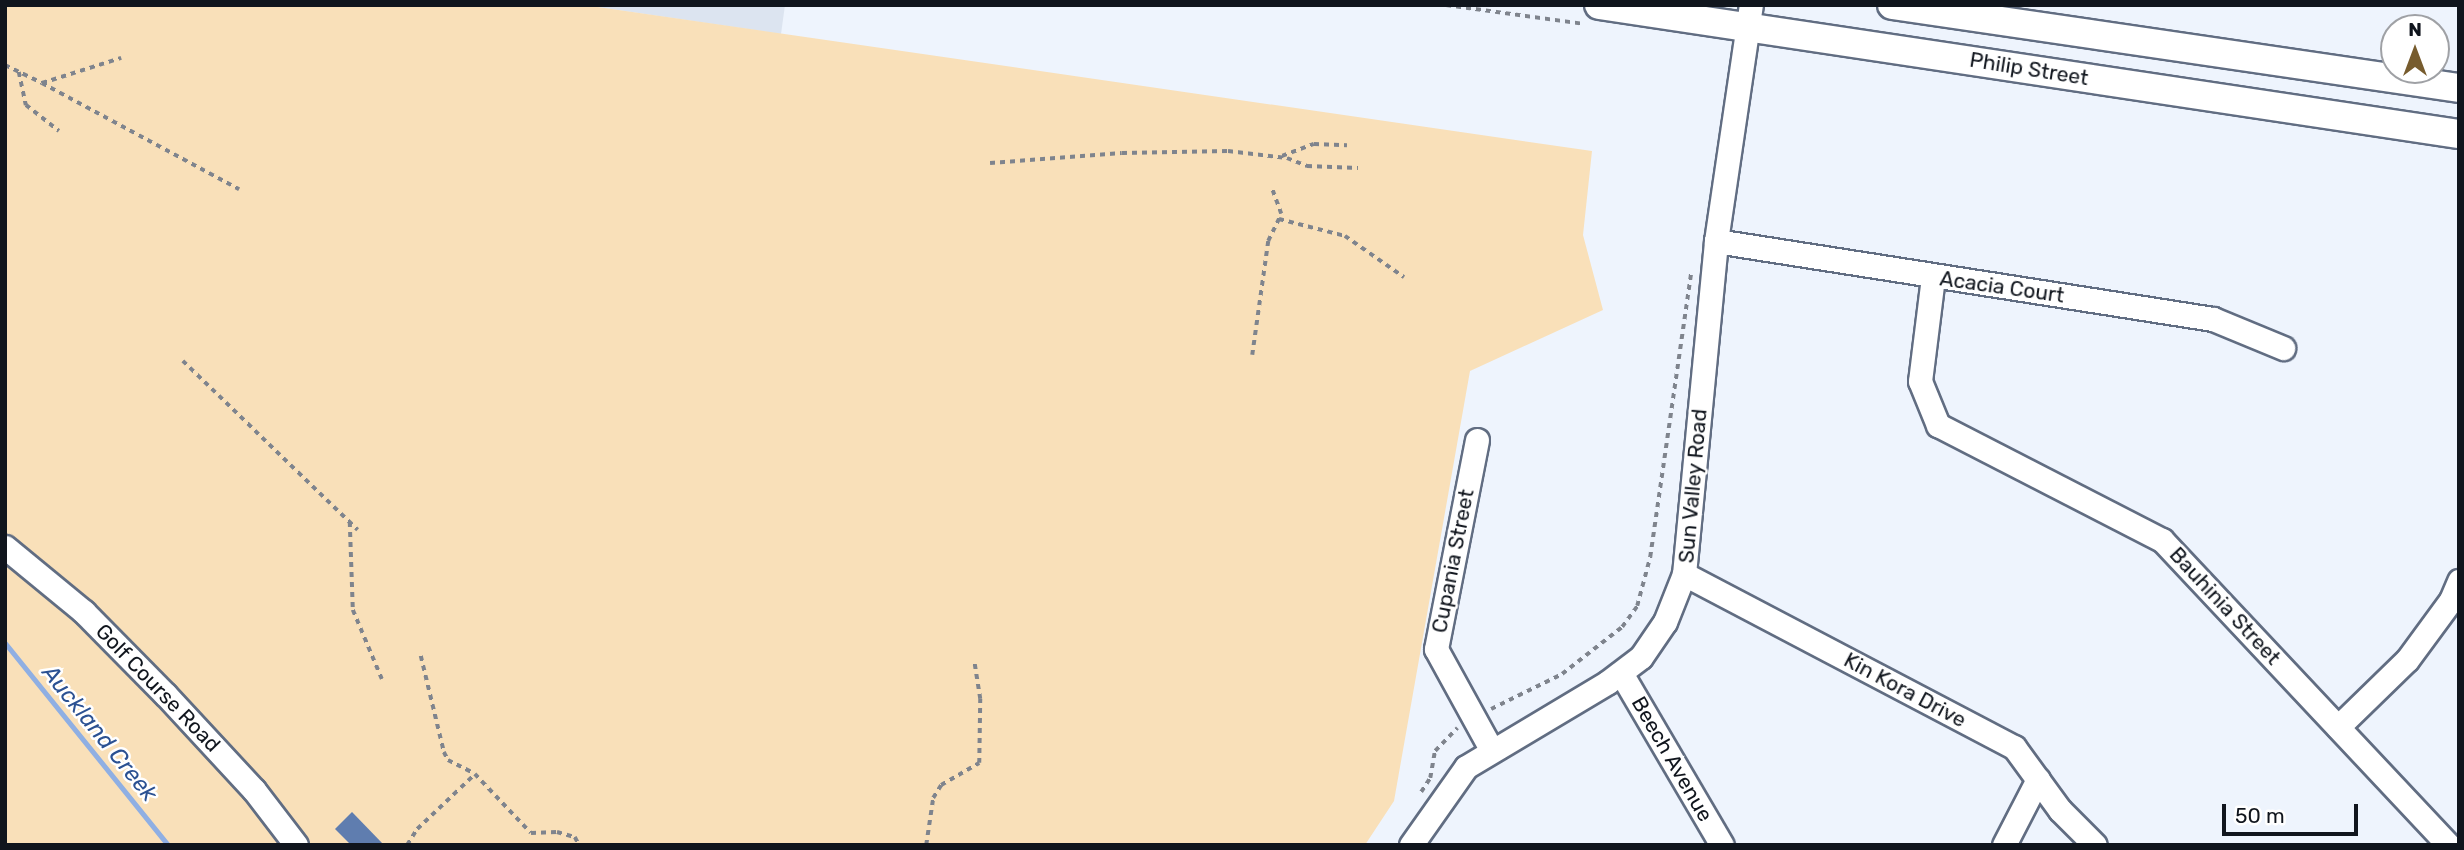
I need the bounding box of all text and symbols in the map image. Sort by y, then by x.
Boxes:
north arrow [2380,14,2450,84]
text: N [2408,18,2422,41]
street label: Philip Street [1968,47,2090,91]
street label: Acacia Court [1938,266,2066,308]
street label: Sun Valley Road [1674,407,1712,565]
street label: Cupania Street [1427,487,1479,635]
street label: Bauhinia Street [2164,542,2286,670]
street label: Golf Course Road [90,619,226,757]
street label: Kin Kora Drive [1840,647,1970,733]
water label: Auckland Creek [37,659,163,807]
street label: Beech Avenue [1626,692,1718,826]
scale bar [2226,790,2362,834]
text: 50 m [2235,803,2285,828]

